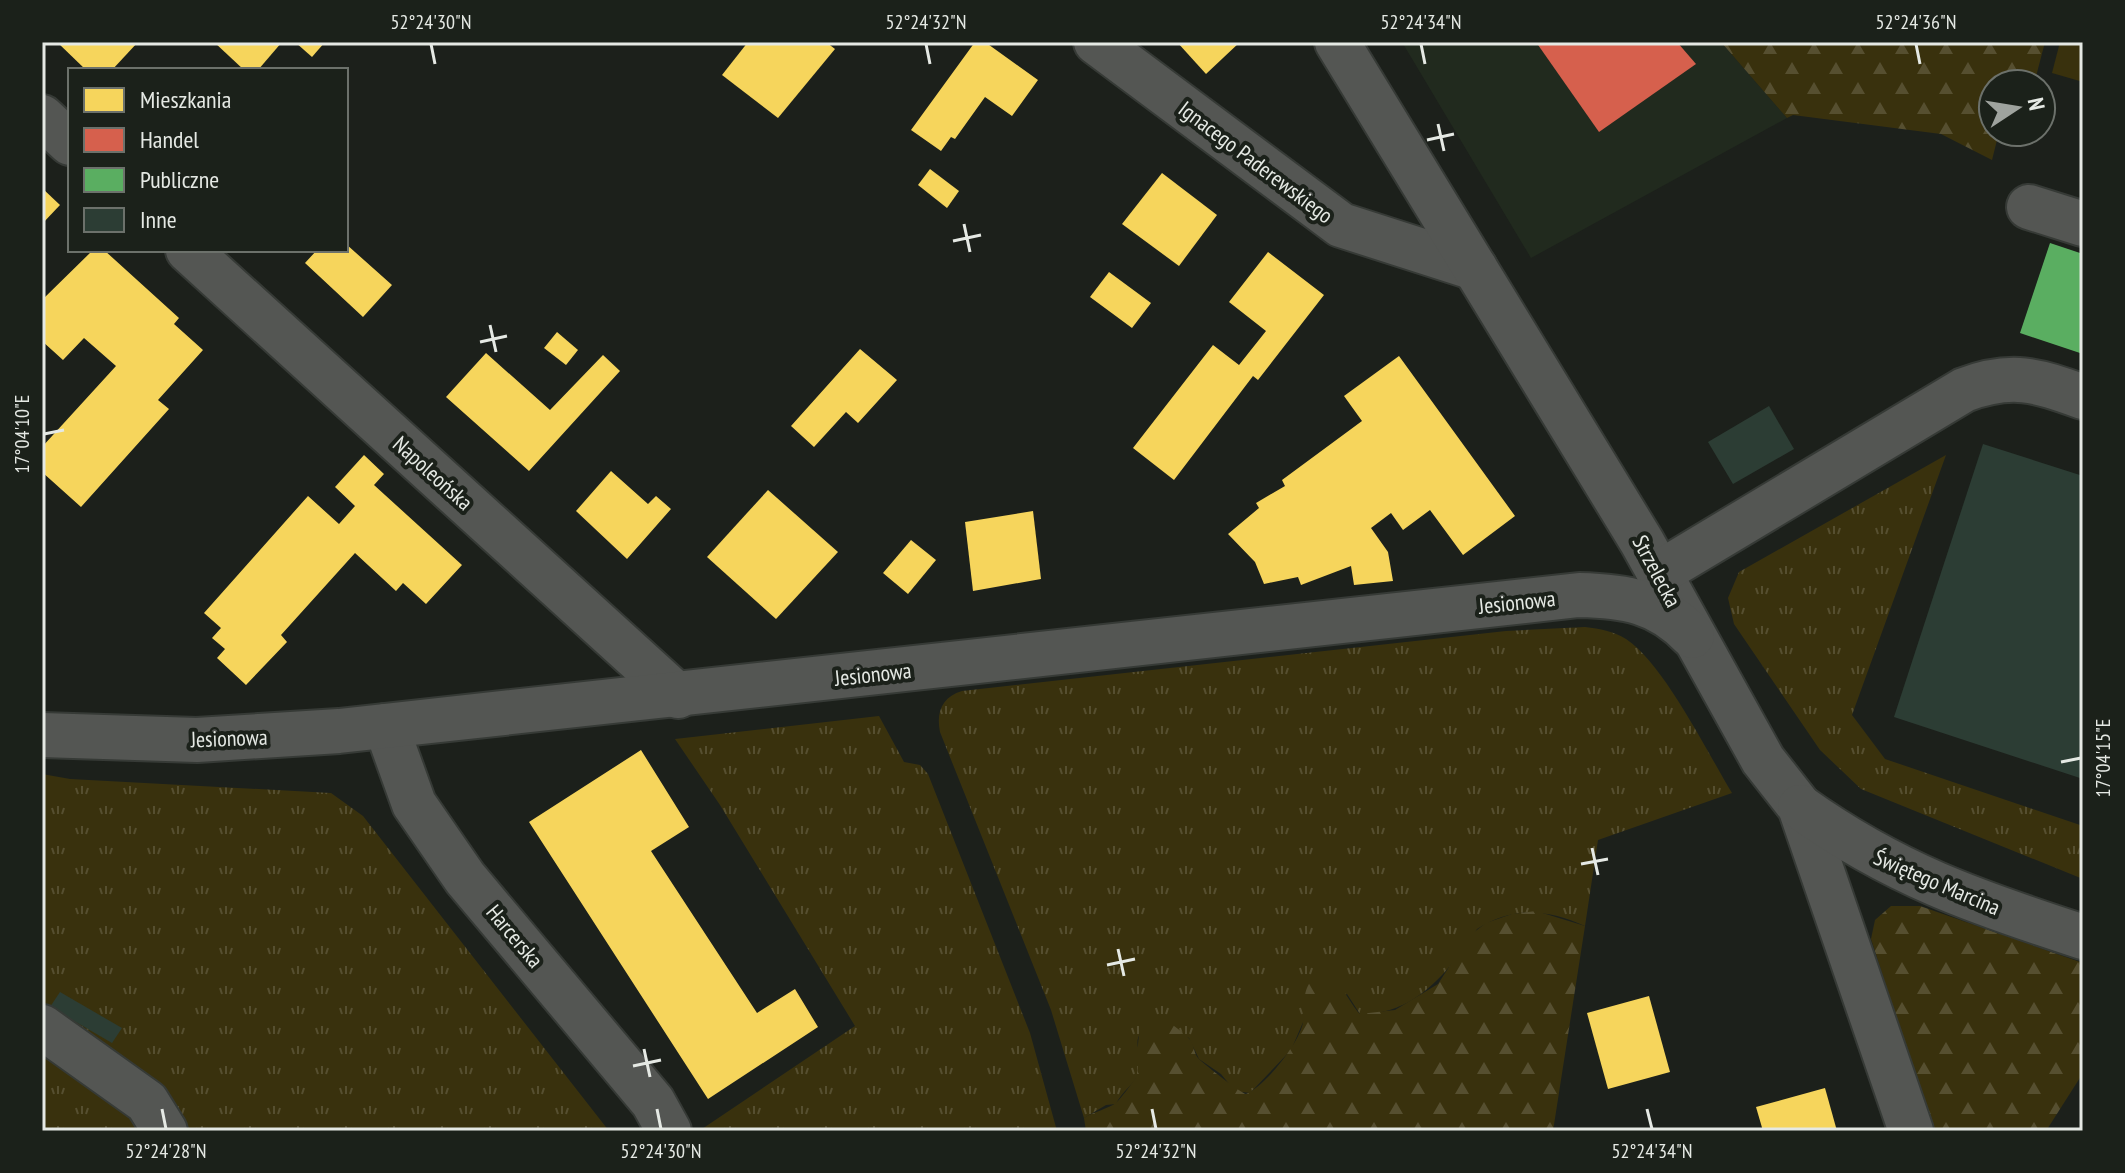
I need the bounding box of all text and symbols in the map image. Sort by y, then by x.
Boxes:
text: 52°24'30"N [391,9,471,35]
text: 52°24'32"N [886,9,966,35]
text: 52°24'34"N [1381,9,1461,35]
text: 52°24'36"N [1876,9,1956,35]
legend [68,68,348,252]
north arrow [1977,68,2057,148]
text: Mieszkania [140,84,231,115]
street label: Ignacego Paderewskiego [1173,95,1339,229]
text: N [2022,95,2051,113]
text: Handel [140,124,199,155]
text: Publiczne [140,164,219,195]
text: Inne [140,204,177,235]
text: 17°04'10"E [9,395,35,473]
street label: Napoleońska [387,430,479,516]
street label: Strzelecka [1626,530,1688,612]
street label: Jesionowa [1476,584,1557,620]
street label: Jesionowa [832,656,913,692]
text: 17°04'15"E [2090,719,2116,797]
street label: Jesionowa [189,723,268,753]
street label: Świętego Marcina [1870,843,2004,921]
street label: Harcerska [481,899,549,973]
text: 52°24'28"N [126,1138,206,1164]
text: 52°24'30"N [621,1138,701,1164]
text: 52°24'32"N [1116,1138,1196,1164]
text: 52°24'34"N [1612,1138,1692,1164]

